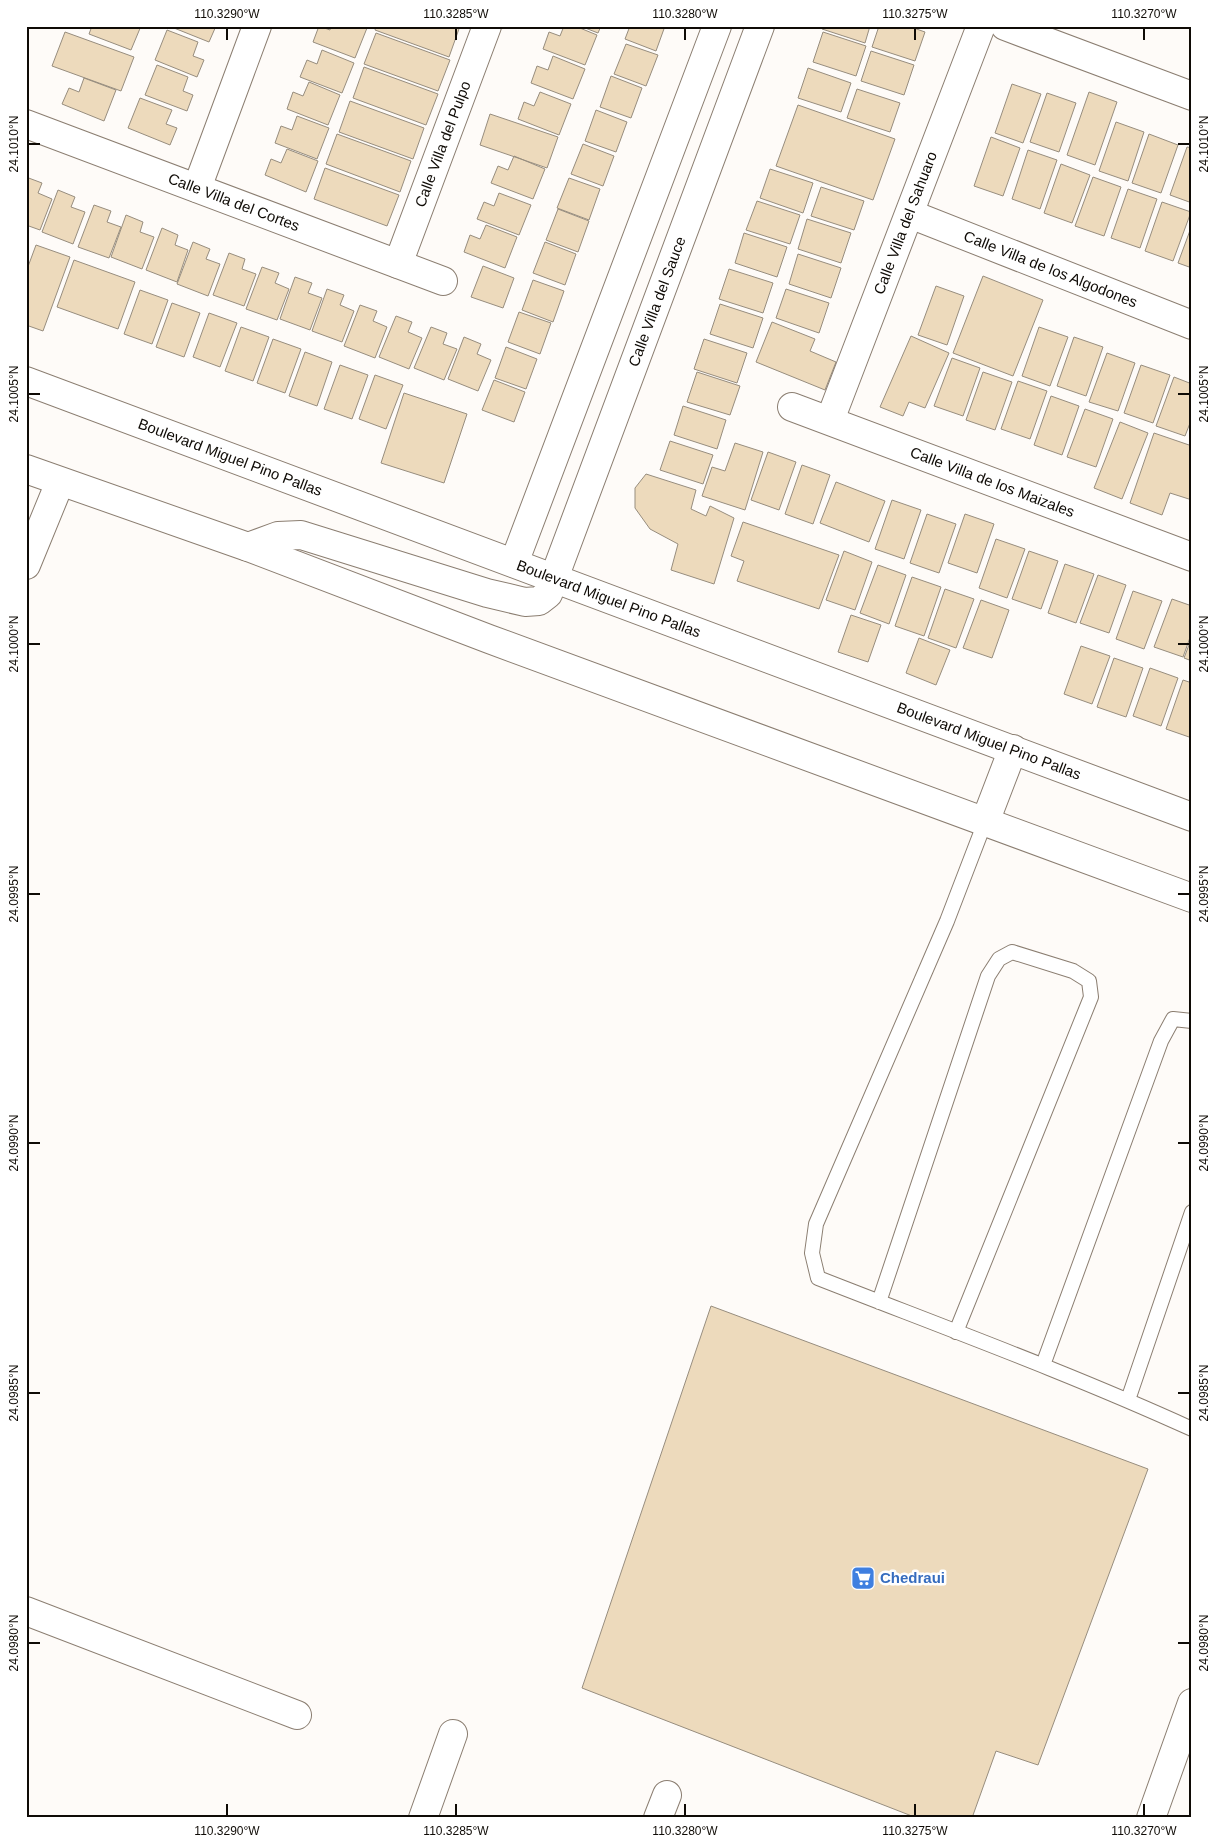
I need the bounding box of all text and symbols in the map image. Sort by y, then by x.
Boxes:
text: 110.3290°W [194,7,260,21]
text: 110.3285°W [423,7,489,21]
text: 110.3280°W [652,7,718,21]
text: 110.3275°W [882,7,948,21]
text: 110.3270°W [1111,7,1177,21]
street label: Calle Villa del Pulpo [411,79,474,209]
text: 24.1010°N [7,116,21,172]
text: 24.1010°N [1197,116,1211,172]
street label: Calle Villa del Sahuaro [870,149,940,297]
street label: Calle Villa del Cortes [166,169,302,234]
street label: Calle Villa de los Algodones [962,227,1140,311]
street label: Calle Villa del Sauce [625,234,689,369]
text: 24.1005°N [7,366,21,422]
text: 24.1005°N [1197,366,1211,422]
street label: Boulevard Miguel Pino Pallas [136,415,325,499]
street label: Calle Villa de los Maizales [908,443,1077,520]
street label: Boulevard Miguel Pino Pallas [514,556,703,641]
text: 24.1000°N [7,616,21,672]
text: 24.1000°N [1197,616,1211,672]
street label: Boulevard Miguel Pino Pallas [895,698,1083,783]
text: 24.0995°N [7,866,21,922]
text: 24.0995°N [1197,866,1211,922]
text: 24.0990°N [7,1115,21,1171]
text: 24.0990°N [1197,1115,1211,1171]
text: 24.0985°N [7,1365,21,1421]
text: 24.0985°N [1197,1365,1211,1421]
supermarket icon: Chedraui [850,1565,876,1591]
place label: Chedraui [880,1569,945,1586]
text: 24.0980°N [7,1615,21,1671]
text: 24.0980°N [1197,1615,1211,1671]
text: 110.3290°W [194,1824,260,1838]
text: 110.3285°W [423,1824,489,1838]
text: 110.3280°W [652,1824,718,1838]
text: 110.3275°W [882,1824,948,1838]
text: 110.3270°W [1111,1824,1177,1838]

